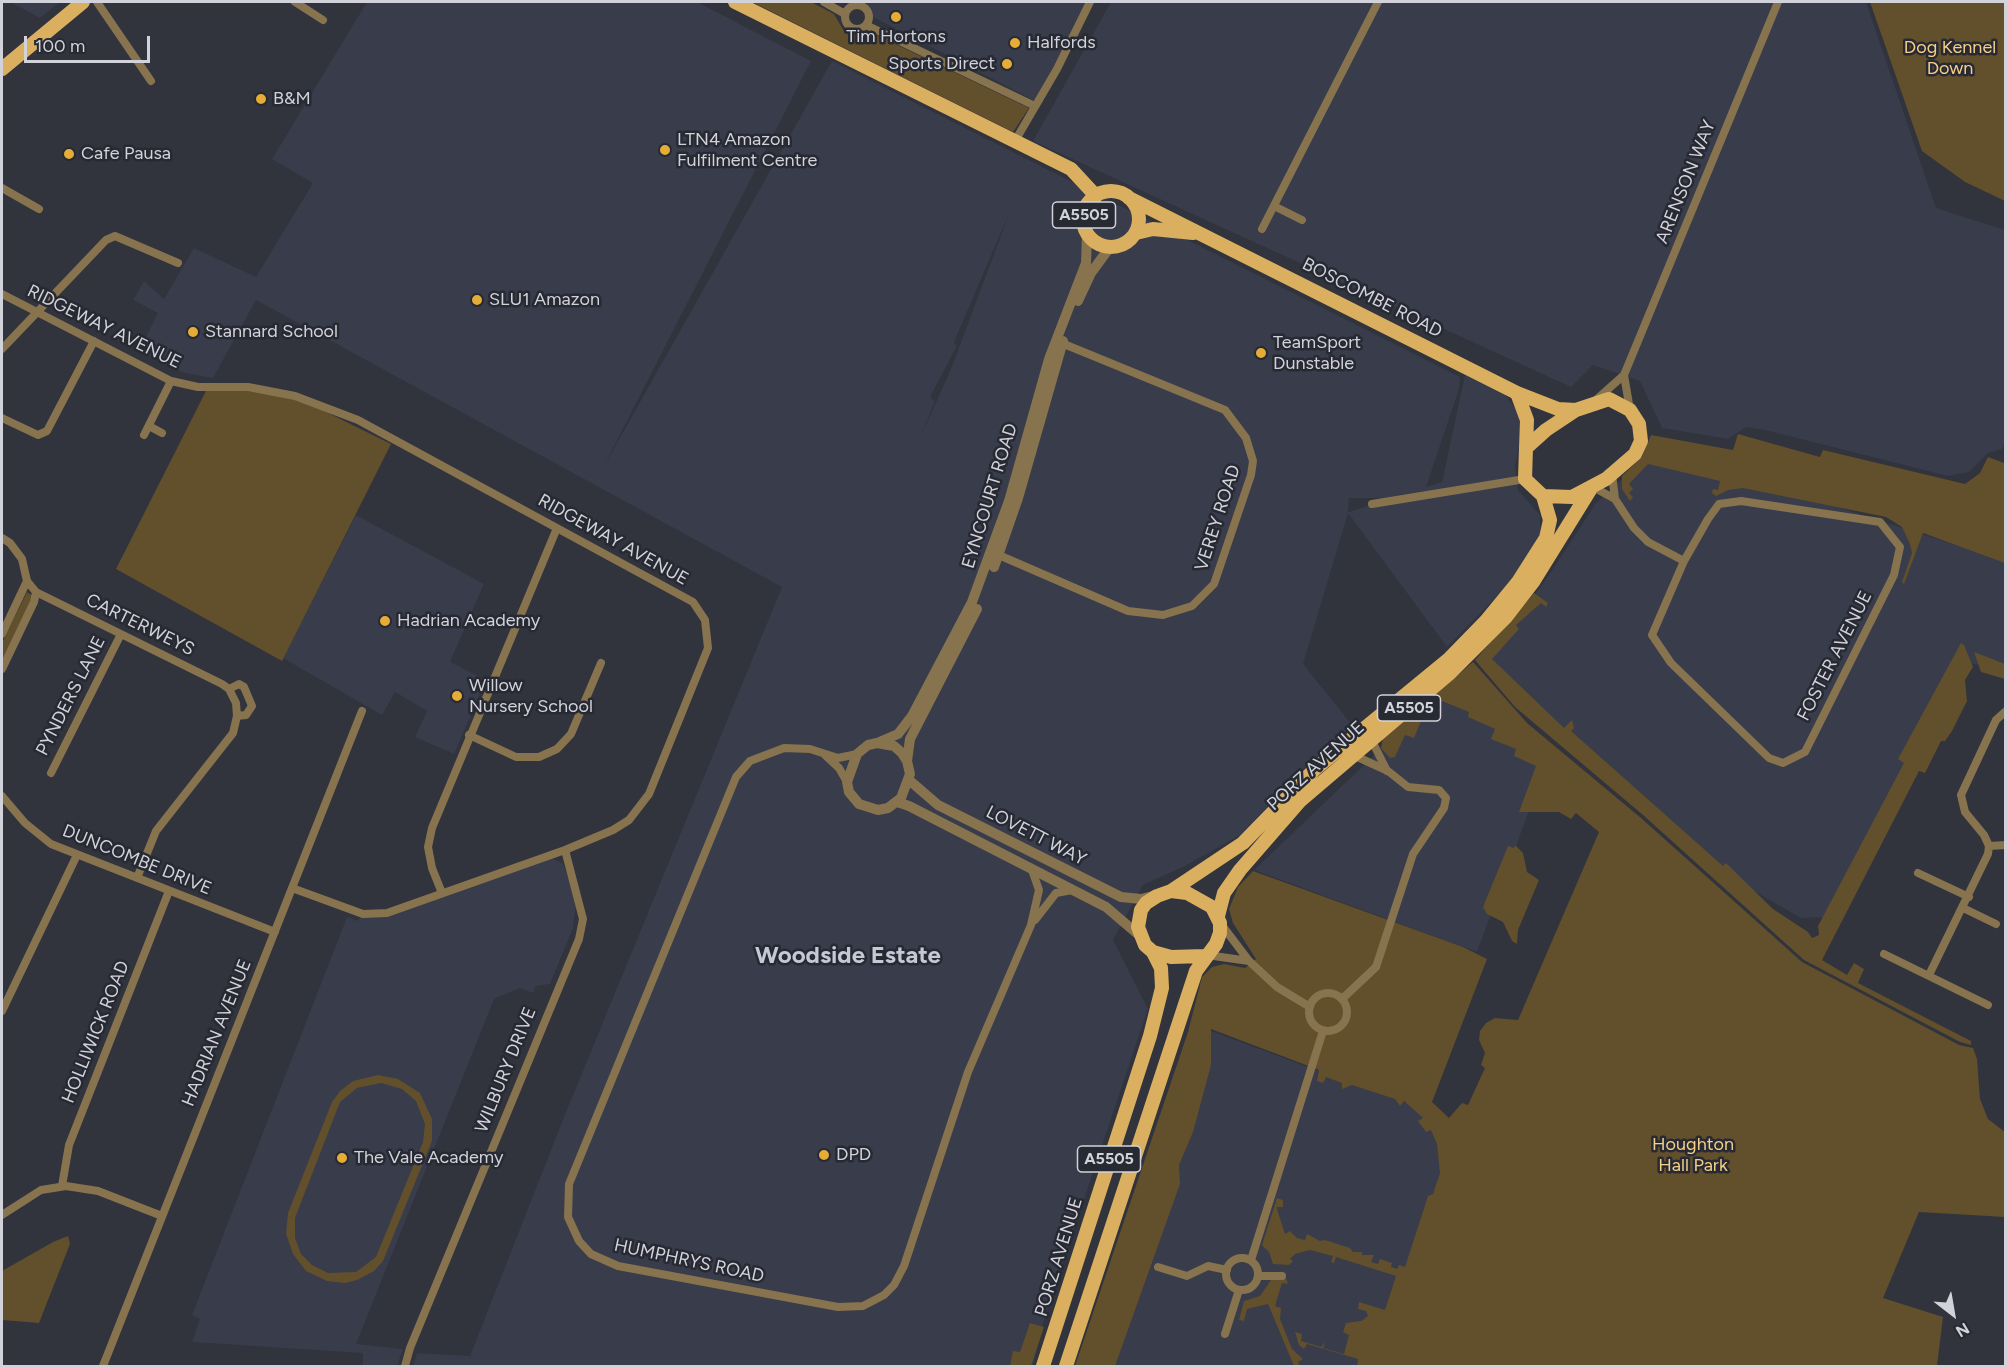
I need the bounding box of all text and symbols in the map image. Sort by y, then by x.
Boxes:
marker: Tim Hortons [889,10,903,24]
scale bar [27,24,153,62]
place label: Tim Hortons [846,26,946,48]
place label: Halfords [1027,32,1096,54]
text: 100 m [35,35,85,57]
marker: Halfords [1008,36,1022,50]
park label: Dog Kennel Down [1904,37,1996,80]
place label: Sports Direct [888,53,995,75]
marker: Sports Direct [1000,57,1014,71]
place label: B&M [273,88,311,110]
marker: B&M [254,92,268,106]
street label: ARENSON WAY [1651,117,1721,247]
place label: LTN4 Amazon Fulfilment Centre [677,129,817,172]
place label: Cafe Pausa [81,143,171,165]
marker: LTN4 Amazon Fulfilment Centre [658,143,672,157]
marker: Cafe Pausa [62,147,76,161]
road number: A5505 [1052,202,1116,228]
street label: BOSCOMBE ROAD [1298,253,1446,343]
street label: RIDGEWAY AVENUE [23,280,185,374]
place label: SLU1 Amazon [489,289,600,311]
marker: SLU1 Amazon [470,293,484,307]
place label: Stannard School [205,321,338,343]
marker: Stannard School [186,325,200,339]
place label: TeamSport Dunstable [1273,332,1361,374]
marker: TeamSport Dunstable [1254,346,1268,360]
street label: EYNCOURT ROAD [958,421,1022,571]
street label: VEREY ROAD [1191,462,1245,574]
street label: RIDGEWAY AVENUE [534,490,692,590]
street label: FOSTER AVENUE [1793,587,1877,725]
street label: CARTERWEYS [82,589,198,661]
place label: Hadrian Academy [397,610,540,632]
marker: Hadrian Academy [378,614,392,628]
street label: PYNDERS LANE [32,633,110,759]
place label: Willow Nursery School [469,675,593,718]
marker: Willow Nursery School [450,689,464,703]
road number: A5505 [1378,695,1440,721]
street label: PORZ AVENUE [1263,717,1369,815]
street label: LOVETT WAY [982,801,1090,871]
street label: DUNCOMBE DRIVE [59,820,215,900]
district label: Woodside Estate [755,942,941,970]
street label: HADRIAN AVENUE [178,956,256,1110]
street label: HOLLIWICK ROAD [58,958,134,1106]
street label: WILBURY DRIVE [471,1004,541,1136]
park label: Houghton Hall Park [1652,1134,1734,1176]
place label: DPD [836,1144,871,1166]
road number: A5505 [1078,1146,1140,1172]
place label: The Vale Academy [354,1147,503,1169]
marker: DPD [817,1148,831,1162]
marker: The Vale Academy [335,1151,349,1165]
street label: PORZ AVENUE [1031,1195,1087,1319]
street label: HUMPHRYS ROAD [612,1235,766,1287]
north arrow [1923,1284,1983,1344]
text: N [1952,1319,1973,1341]

